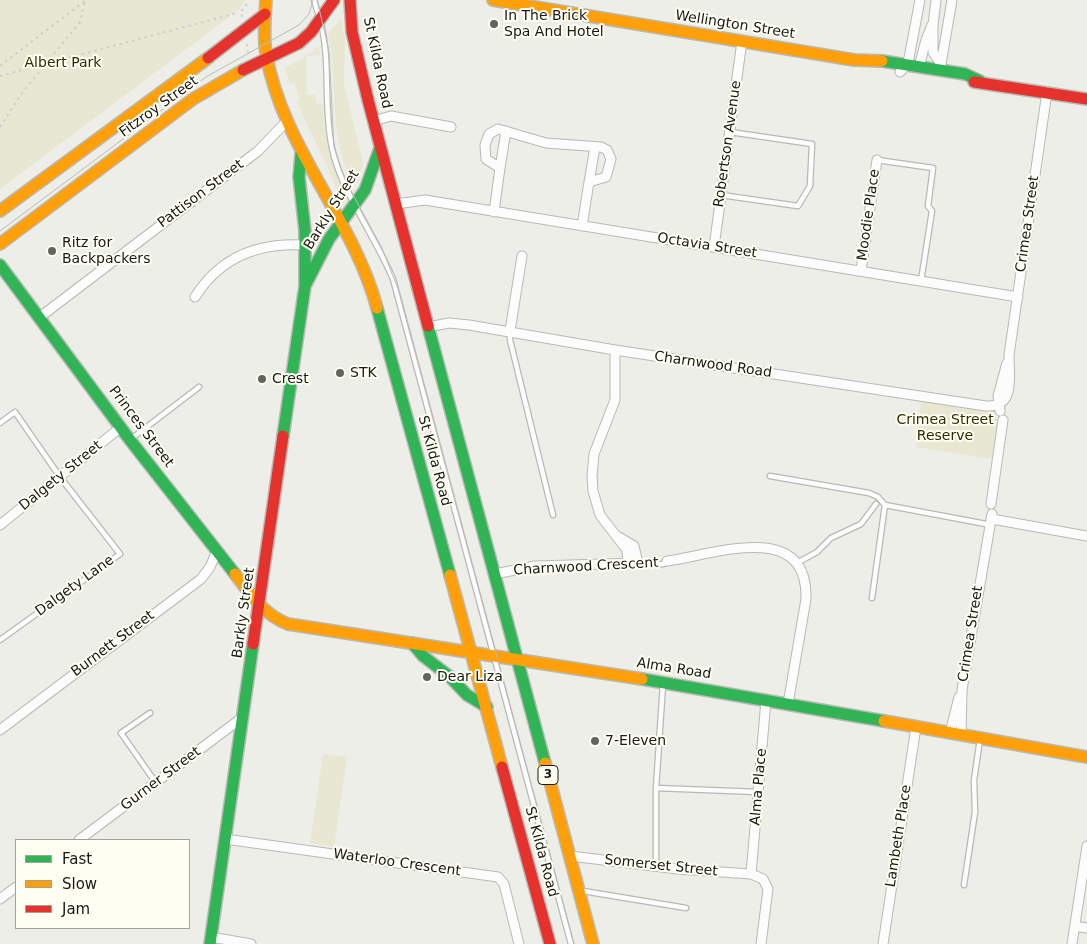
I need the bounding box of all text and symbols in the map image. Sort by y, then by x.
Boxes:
street label: Wellington Street [674,7,796,43]
place label: In The Brick Spa And Hotel [504,8,604,40]
street label: St Kilda Road [359,16,395,110]
marker: In The Brick Spa And Hotel [488,18,500,30]
park label: Albert Park [25,55,101,71]
street label: Fitzroy Street [116,73,202,141]
street label: Robertson Avenue [711,80,745,208]
street label: Pattison Street [155,156,247,232]
street label: Barkly Street [301,167,363,253]
street label: Moodie Place [854,168,884,262]
street label: Crimea Street [1013,175,1043,273]
street label: Octavia Street [656,230,758,262]
place label: Ritz for Backpackers [62,235,150,268]
marker: Ritz for Backpackers [46,245,58,257]
street label: Charnwood Road [653,348,773,382]
place label: STK [350,365,377,381]
marker: STK [334,367,346,379]
place label: Crest [272,371,309,387]
marker: Crest [256,373,268,385]
street label: Princes Street [105,383,177,471]
park label: Crimea Street Reserve [896,412,994,444]
street label: St Kilda Road [414,414,454,508]
street label: Dalgety Street [16,438,106,514]
street label: Dalgety Lane [33,552,117,620]
street label: Charnwood Crescent [513,555,659,579]
street label: Barkly Street [229,567,259,659]
street label: Crimea Street [955,585,987,683]
street label: Burnett Street [68,607,158,681]
street label: Alma Road [636,655,712,683]
place label: Dear Liza [437,669,503,685]
marker: Dear Liza [421,671,433,683]
place label: 7-Eleven [605,733,666,749]
marker: 7-Eleven [589,735,601,747]
street label: Gurner Street [118,744,204,814]
street label: Alma Place [747,748,771,826]
road number: 3 [538,766,558,784]
street label: Lambeth Place [883,784,915,888]
street label: St Kilda Road [521,805,561,899]
legend [15,839,190,929]
street label: Waterloo Crescent [332,846,462,880]
text: Fast [62,850,92,868]
street label: Somerset Street [604,852,718,880]
text: Slow [62,875,97,893]
text: Jam [62,900,90,918]

